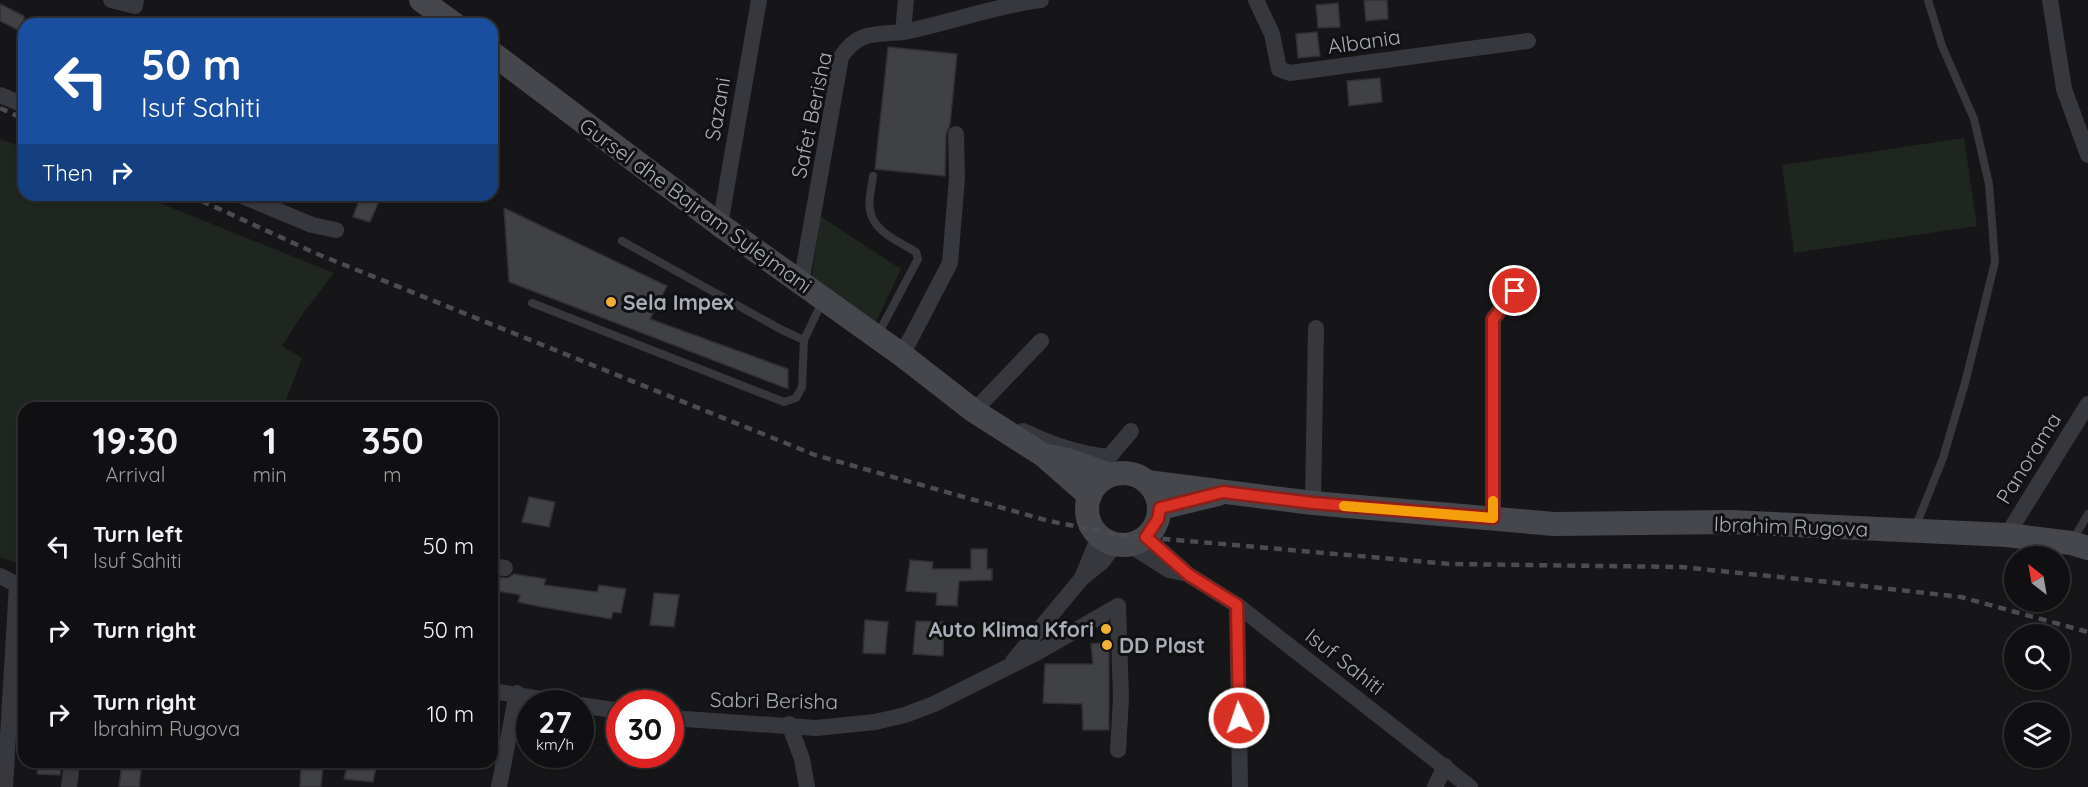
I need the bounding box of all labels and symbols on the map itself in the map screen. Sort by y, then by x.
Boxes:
street label: Albania [1326,23,1402,59]
street label: Safet Berisha [785,49,837,181]
street label: Sazani [699,75,735,143]
street label: Gursel dhe Bajram Sylejmani [575,112,817,298]
pin [1489,265,1540,316]
place label: Sela Impex [623,289,734,315]
marker: Sela Impex [604,295,618,309]
street label: Panorama [1990,408,2066,508]
street label: Ibrahim Rugova [1713,510,1869,542]
north arrow [2004,546,2070,612]
place label: Auto Klima Kfori [929,616,1094,642]
marker: Auto Klima Kfori [1099,622,1113,636]
street label: Isuf Sahiti [1300,622,1390,700]
place label: DD Plast [1119,632,1205,658]
marker: DD Plast [1100,638,1114,652]
street label: Sabri Berisha [710,686,838,714]
position arrow [1207,686,1271,750]
speed limit sign: 30 [606,690,684,768]

